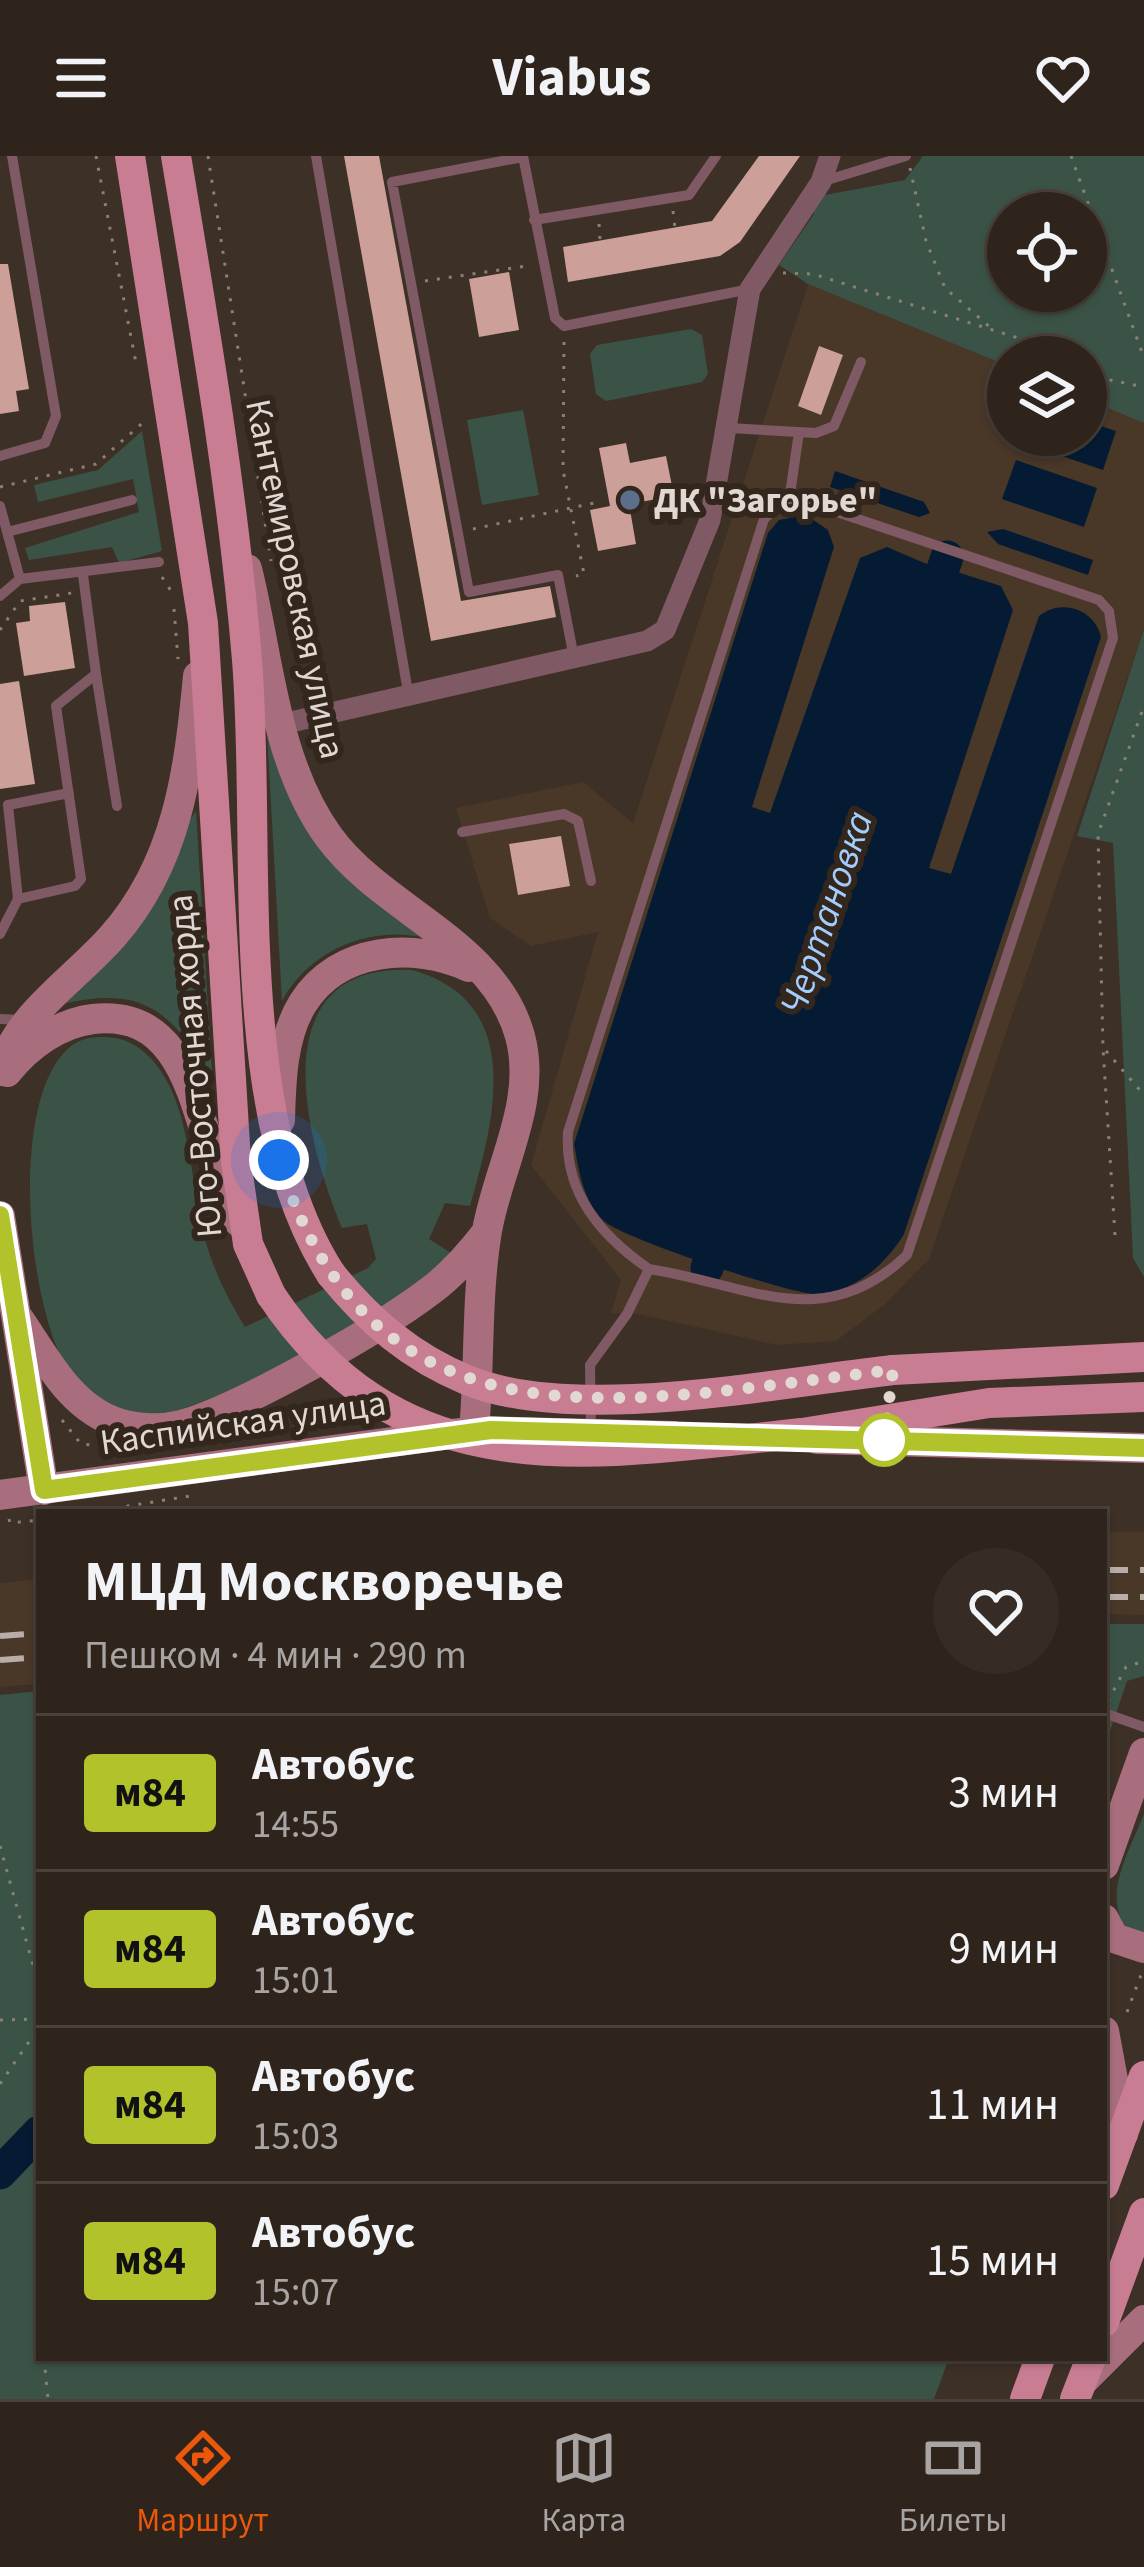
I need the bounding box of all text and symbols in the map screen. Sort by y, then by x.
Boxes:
text: Viabus [493,40,651,117]
icon: menu [48,45,114,111]
icon: heart [1030,45,1096,111]
map controls [987,192,1107,456]
button: locate [987,192,1107,312]
button: layers [987,336,1107,456]
street label: Кантемировская улица [232,395,358,763]
place label: ДК "Загорье" [654,475,877,526]
marker: ДК "Загорье" [617,487,643,513]
water label: Чертановка [766,804,888,1022]
street label: Юго-Восточная хорда [155,892,235,1240]
your location [249,1130,309,1190]
street label: Каспийская улица [97,1378,389,1468]
unlabelled marker [859,1415,909,1465]
text: МЦД Москворечье [84,1542,564,1623]
button: heart [933,1548,1059,1674]
text: Пешком · 4 мин · 290 m [84,1628,467,1684]
text: Автобус [252,1733,415,1797]
text: 3 мин [948,1761,1059,1825]
text: м84 [114,1763,186,1823]
text: 14:55 [252,1797,339,1853]
text: Автобус [252,1889,415,1953]
text: 9 мин [948,1917,1059,1981]
text: м84 [114,1919,186,1979]
text: 15:01 [252,1953,339,2009]
text: Автобус [252,2045,415,2109]
text: 11 мин [926,2073,1059,2137]
text: м84 [114,2075,186,2135]
text: 15:03 [252,2109,339,2165]
text: Автобус [252,2201,415,2265]
text: 15 мин [926,2229,1059,2293]
text: м84 [114,2231,186,2291]
text: 15:07 [252,2265,339,2321]
tab: Маршрут [136,2425,269,2544]
tab: Карта [542,2425,626,2544]
tab: Билеты [899,2425,1008,2544]

